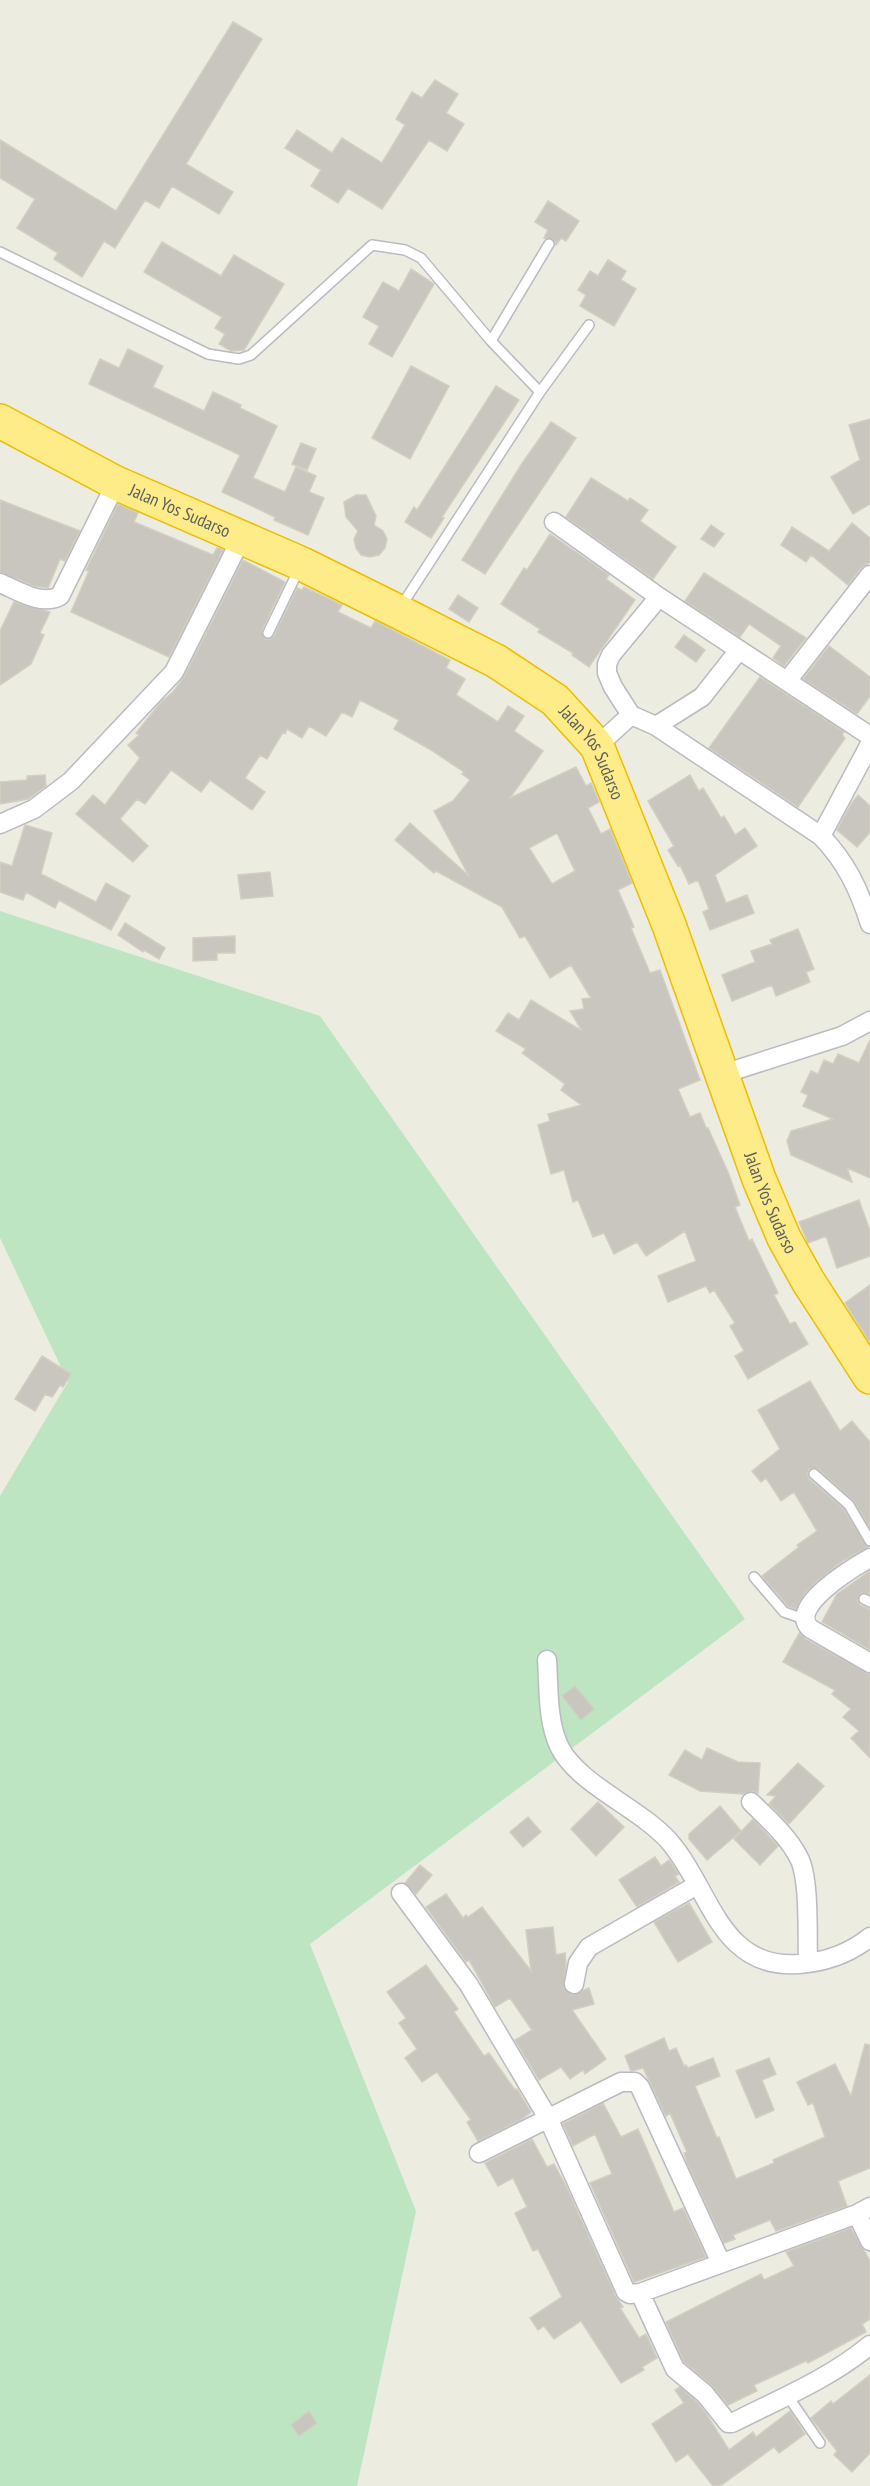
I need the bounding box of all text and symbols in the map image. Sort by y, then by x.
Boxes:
street label: Jalan Yos Sudarso [125,478,234,543]
street label: Jalan Yos Sudarso [554,699,629,803]
street label: Jalan Yos Sudarso [739,1148,803,1258]

